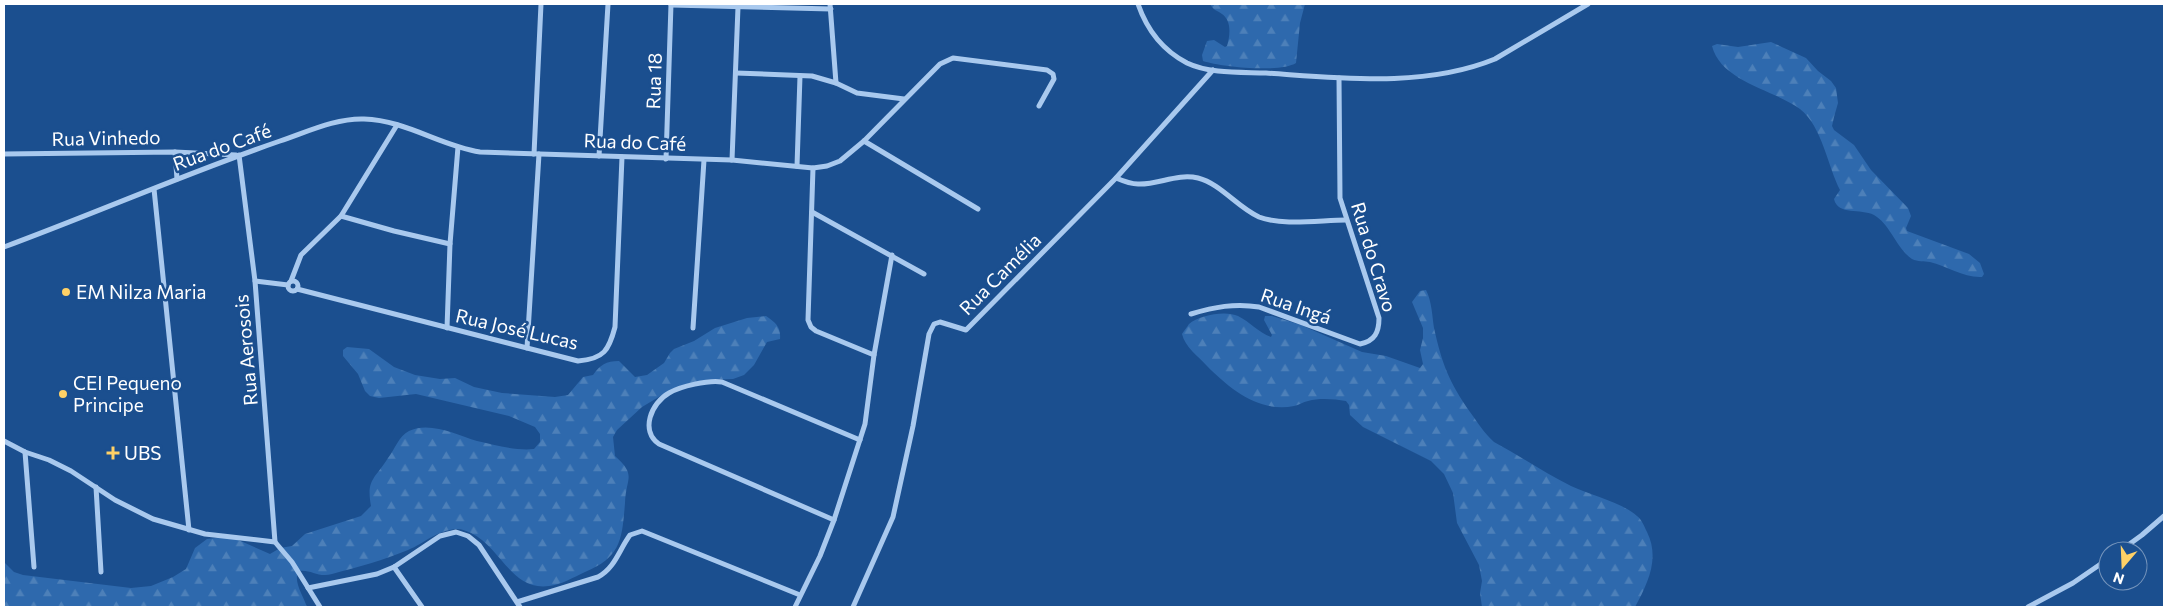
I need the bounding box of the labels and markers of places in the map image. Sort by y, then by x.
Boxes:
place label: EM Nilza Maria [76,280,207,303]
marker: EM Nilza Maria [60,286,72,298]
place label: CEI Pequeno Principe [73,371,182,416]
marker: CEI Pequeno Principe [57,388,69,400]
place label: UBS [124,441,161,464]
marker: UBS [106,446,120,460]

